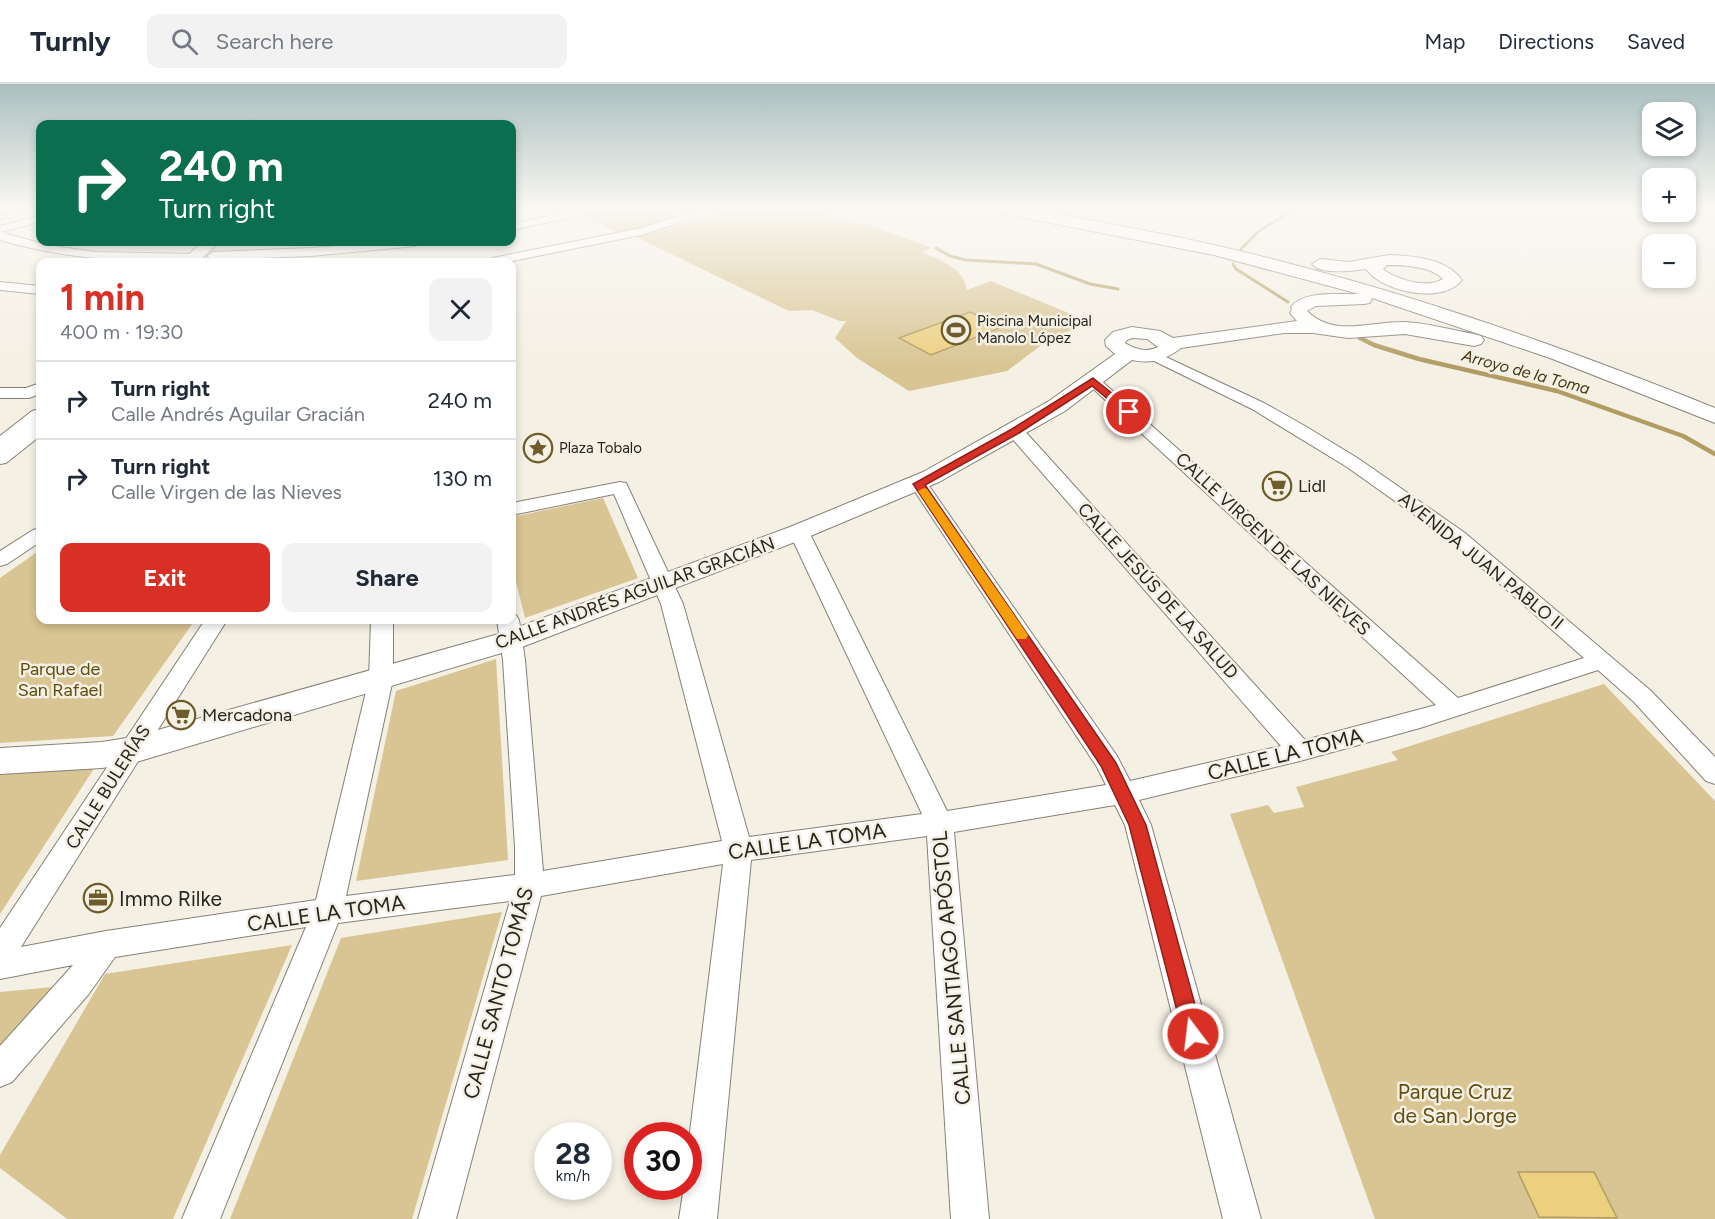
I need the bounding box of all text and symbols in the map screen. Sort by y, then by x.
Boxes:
search box [147,14,567,68]
text: Turnly [30,24,111,58]
icon: search [168,25,201,58]
text: Search here [216,28,333,55]
text: Map [1424,29,1465,54]
text: Directions [1498,29,1594,54]
text: Saved [1627,29,1685,54]
map controls [1642,102,1696,288]
button: layers [1642,102,1696,156]
text: 240 m [159,141,284,192]
icon: right [60,144,138,222]
button: + [1642,168,1696,222]
text: Turn right [159,192,275,225]
button: − [1642,234,1696,288]
text: 1 min [60,276,145,319]
button: close [429,278,492,341]
place label: Piscina Municipal Manolo López [977,312,1092,347]
sports icon: Piscina Municipal Manolo López [940,314,972,346]
text: 400 m · 19:30 [60,320,183,344]
water label: Arroyo de la Toma [1459,346,1592,398]
text: Turn right [111,375,210,402]
icon: right [60,384,93,417]
pin [1103,386,1154,437]
text: 240 m [428,387,492,414]
icon: arrive [1112,395,1145,428]
text: Calle Andrés Aguilar Gracián [111,402,365,426]
place icon: Plaza Tobalo [522,432,554,464]
place label: Plaza Tobalo [559,439,642,457]
street label: CALLE VIRGEN DE LAS NIEVES [1171,448,1375,640]
text: Turn right [111,453,210,480]
icon: right [60,462,93,495]
text: 130 m [433,465,492,492]
supermarket icon: Lidl [1261,470,1293,502]
place label: Lidl [1298,475,1326,497]
text: Calle Virgen de las Nieves [111,480,342,504]
street label: AVENIDA JUAN PABLO II [1394,488,1568,634]
street label: CALLE JESÚS DE LA SALUD [1073,498,1243,684]
street label: CALLE ANDRÉS AGUILAR GRACIÁN [492,532,778,654]
button: Exit [60,543,270,612]
button: Share [282,543,492,612]
park label: Parque de San Rafael [18,658,102,701]
supermarket icon: Mercadona [165,699,197,731]
place label: Mercadona [202,704,292,726]
street label: CALLE BULERÍAS [61,721,155,853]
street label: CALLE LA TOMA [1205,723,1365,785]
street label: CALLE LA TOMA [727,818,887,864]
street label: CALLE SANTIAGO APÓSTOL [927,830,975,1106]
office icon: Immo Rilke [82,882,114,914]
street label: CALLE SANTO TOMÁS [458,884,538,1102]
place label: Immo Rilke [119,886,222,911]
street label: CALLE LA TOMA [246,890,406,936]
position arrow [1161,1002,1225,1066]
park label: Parque Cruz de San Jorge [1393,1079,1517,1128]
speed limit sign: 30 [624,1122,702,1200]
text: 28 [555,1135,591,1172]
text: km/h [556,1167,590,1185]

